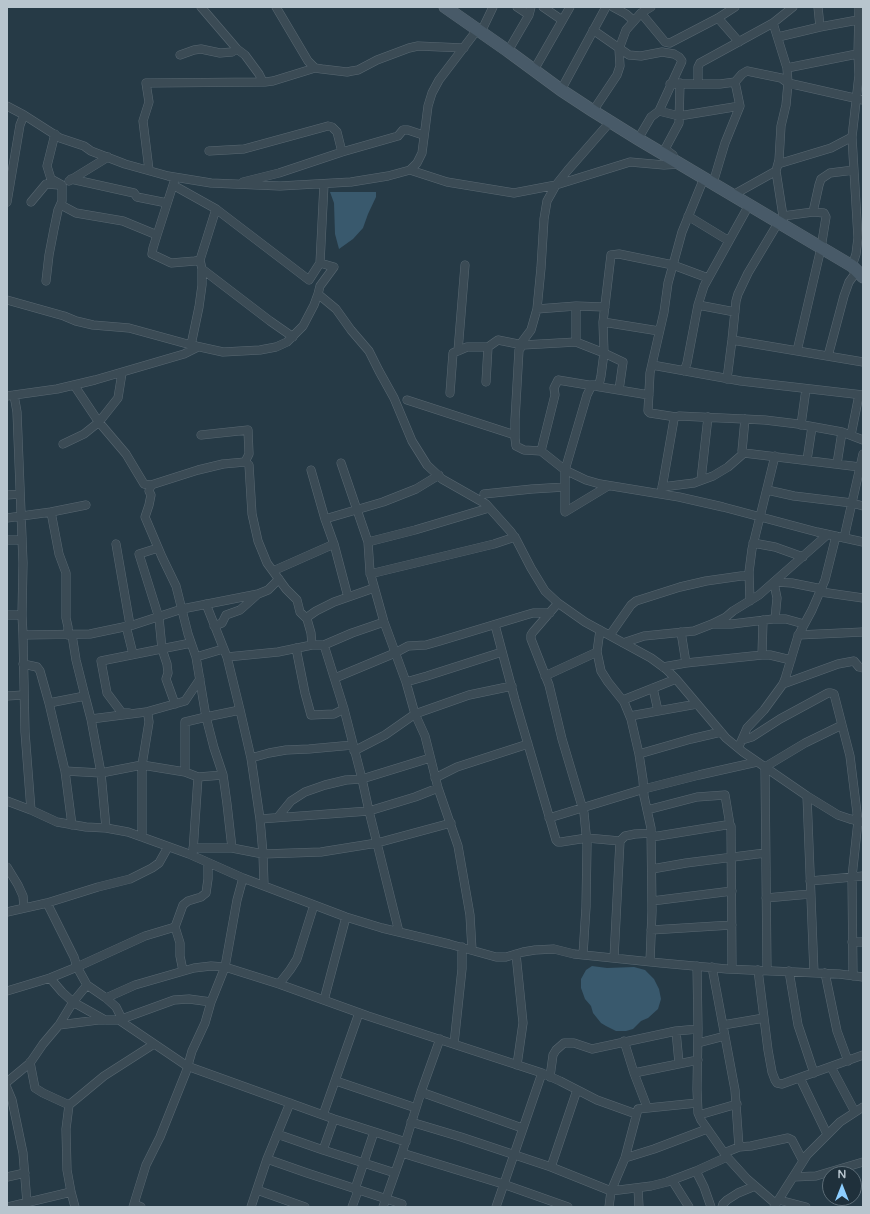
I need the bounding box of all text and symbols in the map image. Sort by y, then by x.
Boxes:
north arrow [822,1166,862,1206]
text: N [838,1168,846,1181]

